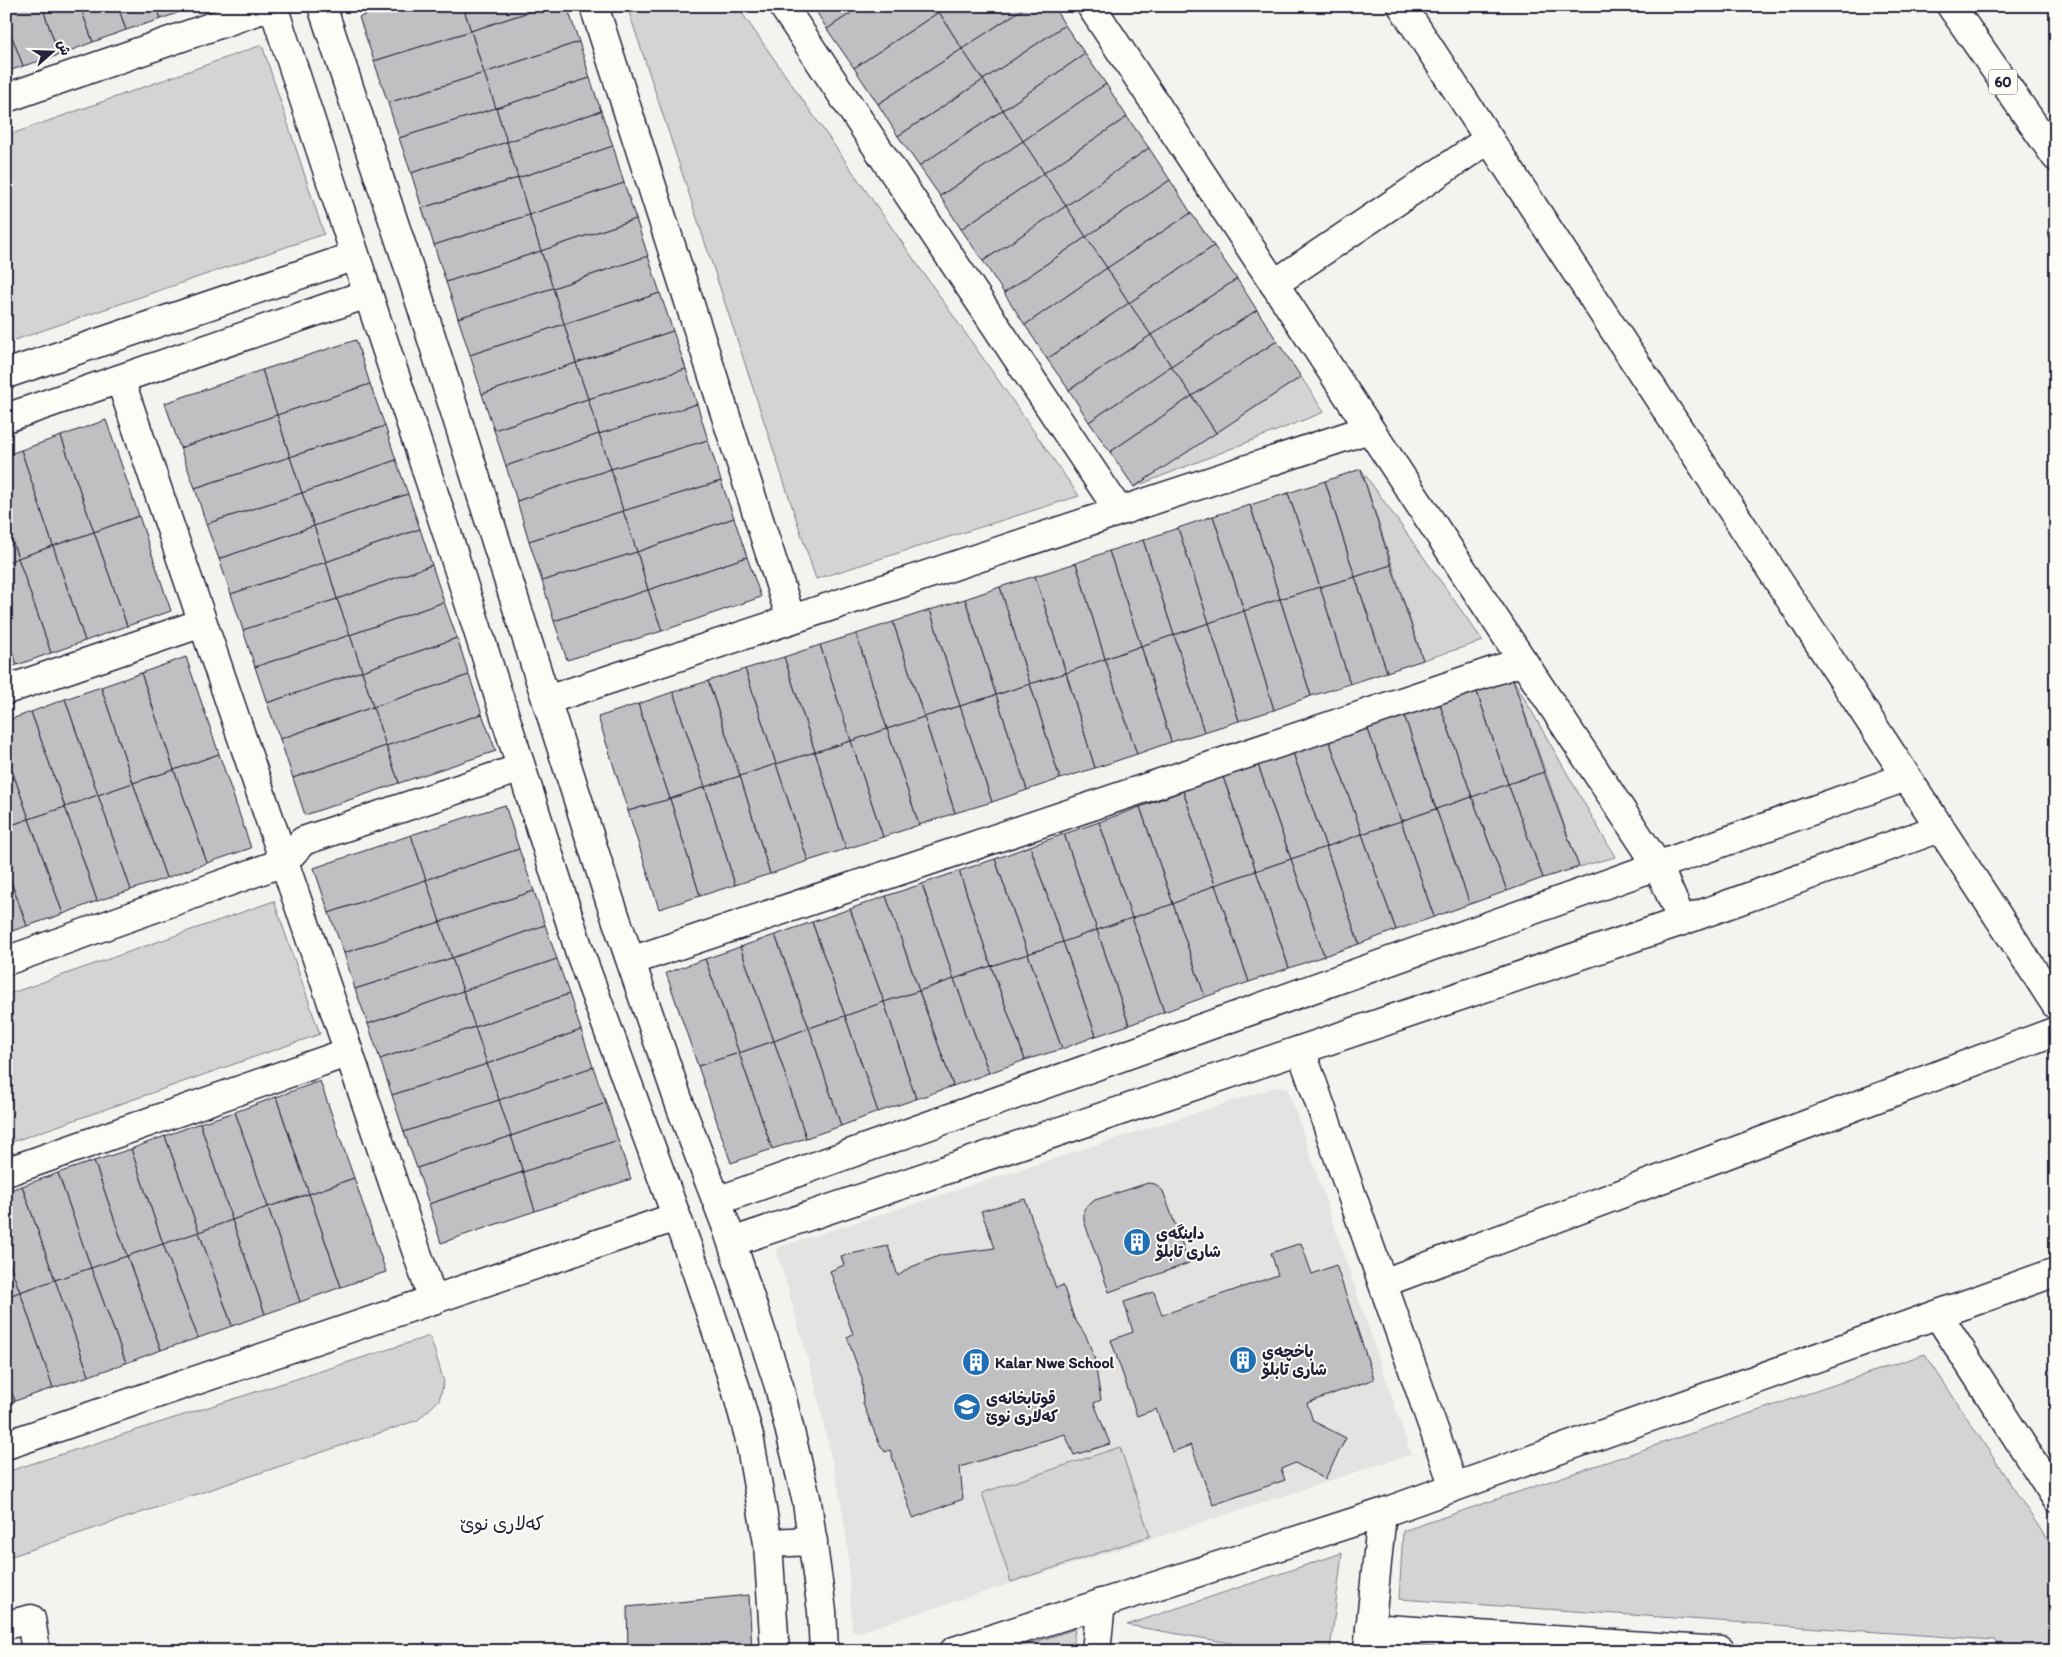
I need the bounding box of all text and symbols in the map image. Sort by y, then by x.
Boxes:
north arrow [28,28,78,78]
text: ش [53,38,74,58]
road number: 60 [1989,70,2017,94]
place label: داینگەی شاری تابلۆ [1155,1224,1221,1262]
building icon: داینگەی شاری تابلۆ [1122,1227,1152,1257]
place label: باخچەی شاری تابلۆ [1261,1342,1327,1380]
building icon: باخچەی شاری تابلۆ [1228,1345,1258,1375]
building icon: Kalar Nwe School [961,1347,991,1377]
place label: Kalar Nwe School [995,1353,1115,1372]
place label: قوتابخانەی کەلاری نوێ [985,1389,1058,1427]
school or university icon: قوتابخانەی کەلاری نوێ [952,1392,982,1422]
district label: کەلاری نوێ [460,1512,544,1535]

